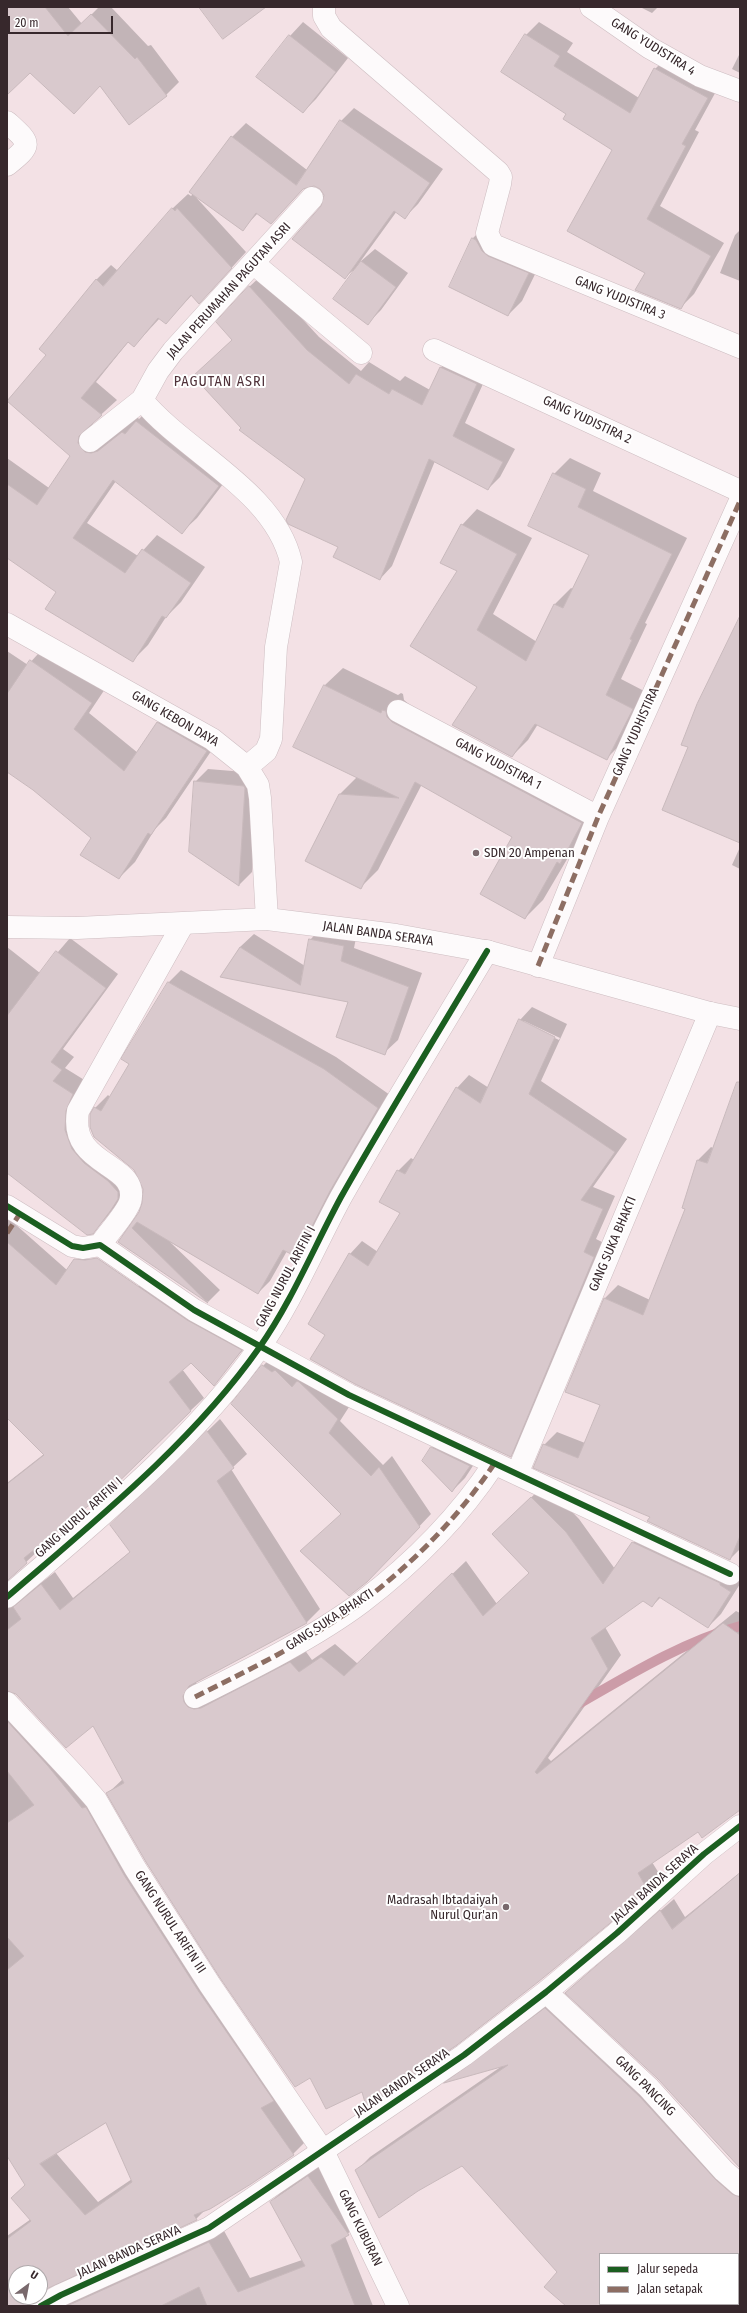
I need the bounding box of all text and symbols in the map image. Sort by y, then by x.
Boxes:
scale bar [10,8,115,34]
street label: GANG YUDISTIRA 4 [608,15,698,79]
text: 20 m [15,16,39,30]
street label: JALAN PERUMAHAN PAGUTAN ASRI [164,220,294,362]
street label: GANG YUDISTIRA 3 [572,273,668,323]
district label: PAGUTAN ASRI [174,374,266,390]
street label: GANG YUDISTIRA 2 [540,393,634,447]
street label: GANG YUDHISTIRA [610,685,662,779]
street label: GANG KEBON DAYA [129,688,221,750]
street label: GANG YUDISTIRA 1 [452,735,544,793]
place label: SDN 20 Ampenan [484,845,575,861]
marker: SDN 20 Ampenan [471,848,481,858]
street label: JALAN BANDA SERAYA [322,919,434,949]
street label: GANG SUKA BHAKTI [586,1194,640,1294]
street label: GANG NURUL ARIFIN I [253,1224,319,1330]
street label: GANG NURUL ARIFIN I [32,1475,126,1561]
street label: GANG SUKA BHAKTI [283,1586,377,1654]
street label: JALAN BANDA SERAYA [608,1841,702,1927]
street label: GANG NURUL ARIFIN III [131,1868,209,1976]
place label: Madrasah Ibtadaiyah Nurul Qur'an [387,1892,498,1923]
marker: Madrasah Ibtadaiyah Nurul Qur'an [501,1902,511,1912]
street label: JALAN BANDA SERAYA [351,2045,453,2121]
street label: GANG PANCING [612,2053,678,2119]
street label: GANG KUBURAN [335,2187,385,2269]
street label: JALAN BANDA SERAYA [75,2222,183,2282]
legend [599,2253,739,2305]
text: Jalur sepeda [637,2262,698,2276]
north arrow [8,2265,48,2305]
text: U [28,2268,40,2282]
text: Jalan setapak [637,2282,703,2296]

